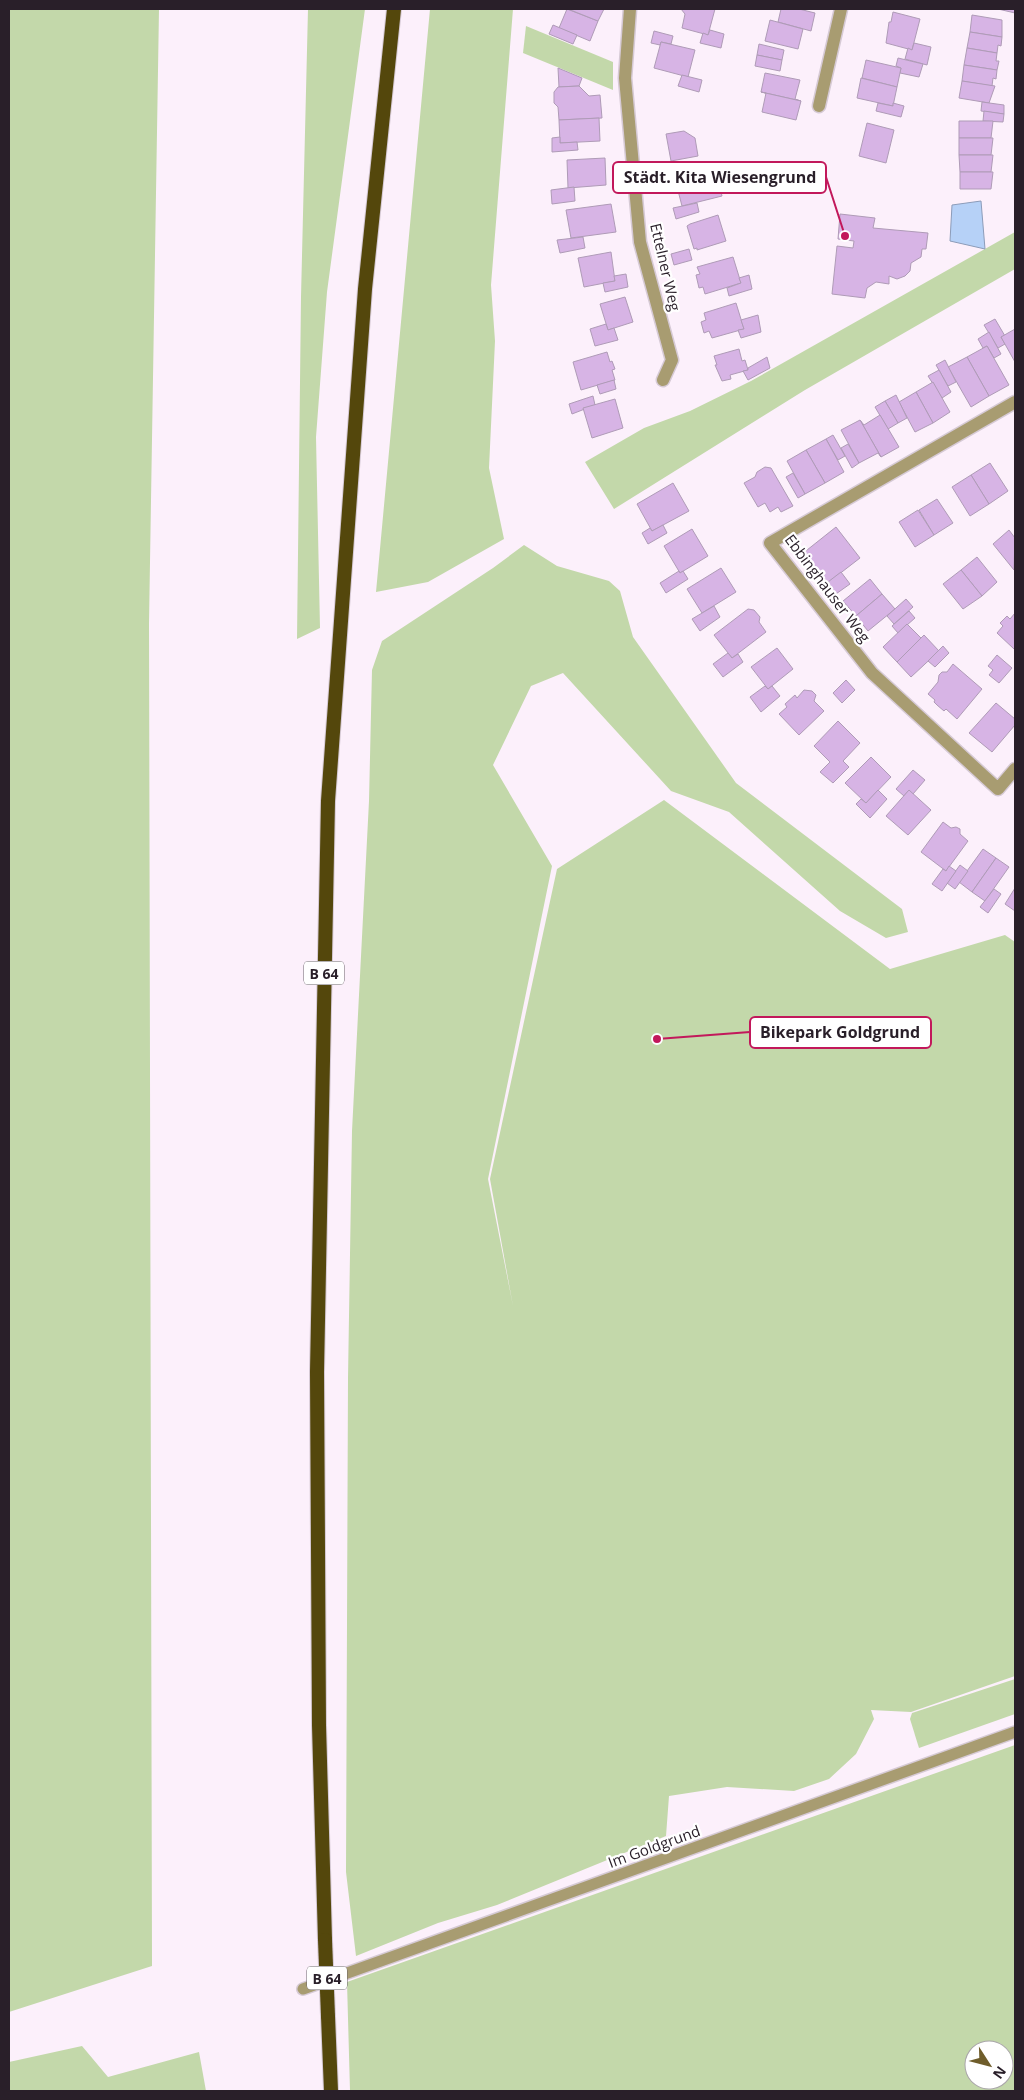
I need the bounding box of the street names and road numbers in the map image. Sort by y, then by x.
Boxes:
street label: Ettelner Weg [646,221,686,313]
street label: Ebbinghauser Weg [781,530,875,646]
road number: B 64 [304,961,344,984]
street label: Im Goldgrund [605,1820,703,1872]
road number: B 64 [307,1966,347,1990]

